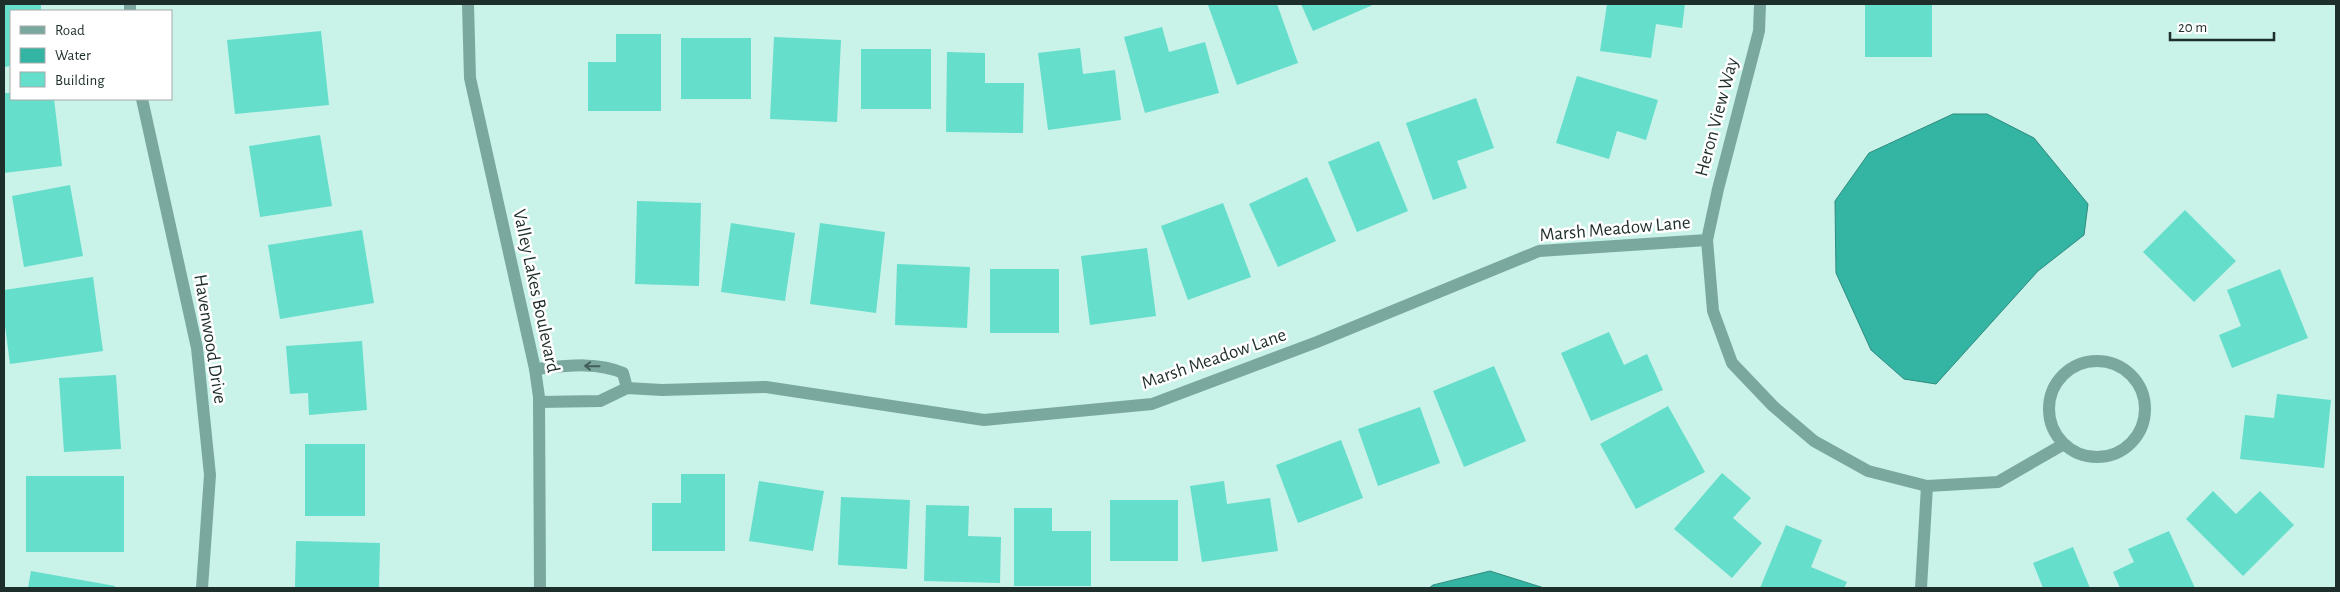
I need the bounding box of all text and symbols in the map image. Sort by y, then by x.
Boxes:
legend [10,10,172,100]
scale bar [2170,10,2274,42]
text: 20 m [2178,20,2207,35]
text: Road [55,23,85,38]
text: Water [55,48,91,63]
street label: Heron View Way [1692,56,1742,178]
text: Building [55,73,105,88]
street label: Valley Lakes Boulevard [509,208,563,375]
street label: Marsh Meadow Lane [1539,213,1691,245]
street label: Havenwood Drive [190,273,230,405]
street label: Marsh Meadow Lane [1139,325,1289,393]
one-way arrow [584,361,600,371]

